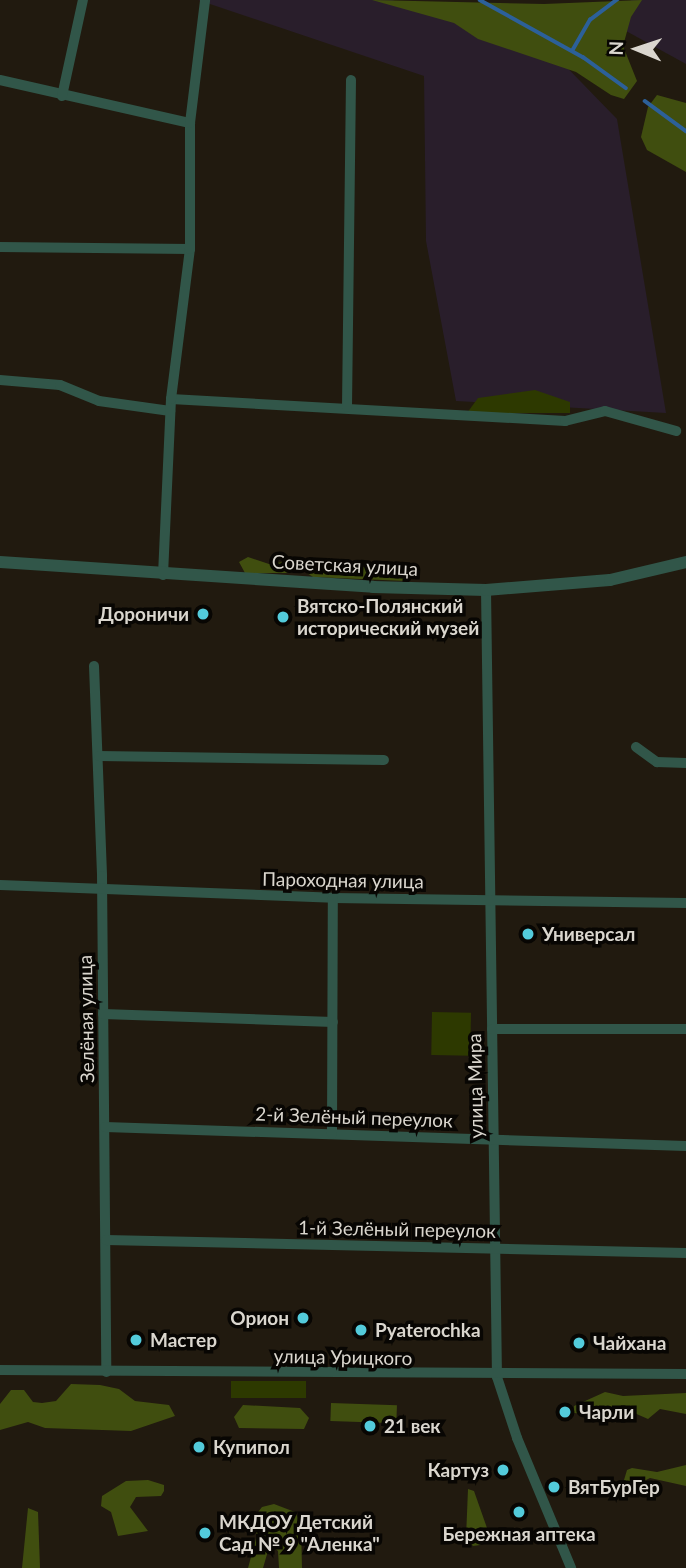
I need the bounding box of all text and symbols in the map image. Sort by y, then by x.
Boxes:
north arrow [602,14,672,84]
text: N [604,41,627,56]
street label: Советская улица [271,550,419,580]
place label: Вятско-Полянский исторический музей [297,595,479,639]
place label: Дороничи [99,603,189,625]
marker: Дороничи [195,606,211,622]
marker: Вятско-Полянский исторический музей [275,609,291,625]
street label: Пароходная улица [262,867,424,893]
place label: Универсал [542,923,635,945]
marker: Универсал [520,926,536,942]
street label: Зелёная улица [73,955,99,1083]
street label: улица Мира [463,1033,487,1139]
street label: 2-й Зелёный переулок [255,1102,453,1132]
street label: 1-й Зелёный переулок [298,1216,496,1242]
place label: Орион [230,1307,289,1329]
marker: Орион [295,1310,311,1326]
place label: Pyaterochka [375,1319,481,1341]
marker: Pyaterochka [353,1322,369,1338]
place label: Мастер [150,1329,217,1351]
marker: Мастер [128,1332,144,1348]
place label: Чайхана [593,1332,666,1354]
marker: Чайхана [571,1335,587,1351]
street label: улица Урицкого [273,1344,413,1370]
place label: Чарли [579,1401,634,1423]
marker: Чарли [557,1404,573,1420]
place label: 21 век [384,1415,441,1437]
marker: 21 век [362,1418,378,1434]
place label: Купипол [213,1436,290,1458]
marker: Купипол [191,1439,207,1455]
place label: Картуз [427,1459,489,1481]
marker: Картуз [495,1462,511,1478]
place label: ВятБурГер [568,1476,660,1498]
marker: ВятБурГер [546,1479,562,1495]
marker: Бережная аптека [511,1504,527,1520]
place label: МКДОУ Детский Сад № 9 "Аленка" [219,1511,380,1555]
place label: Бережная аптека [442,1523,596,1545]
marker: МКДОУ Детский Сад № 9 "Аленка" [197,1525,213,1541]

